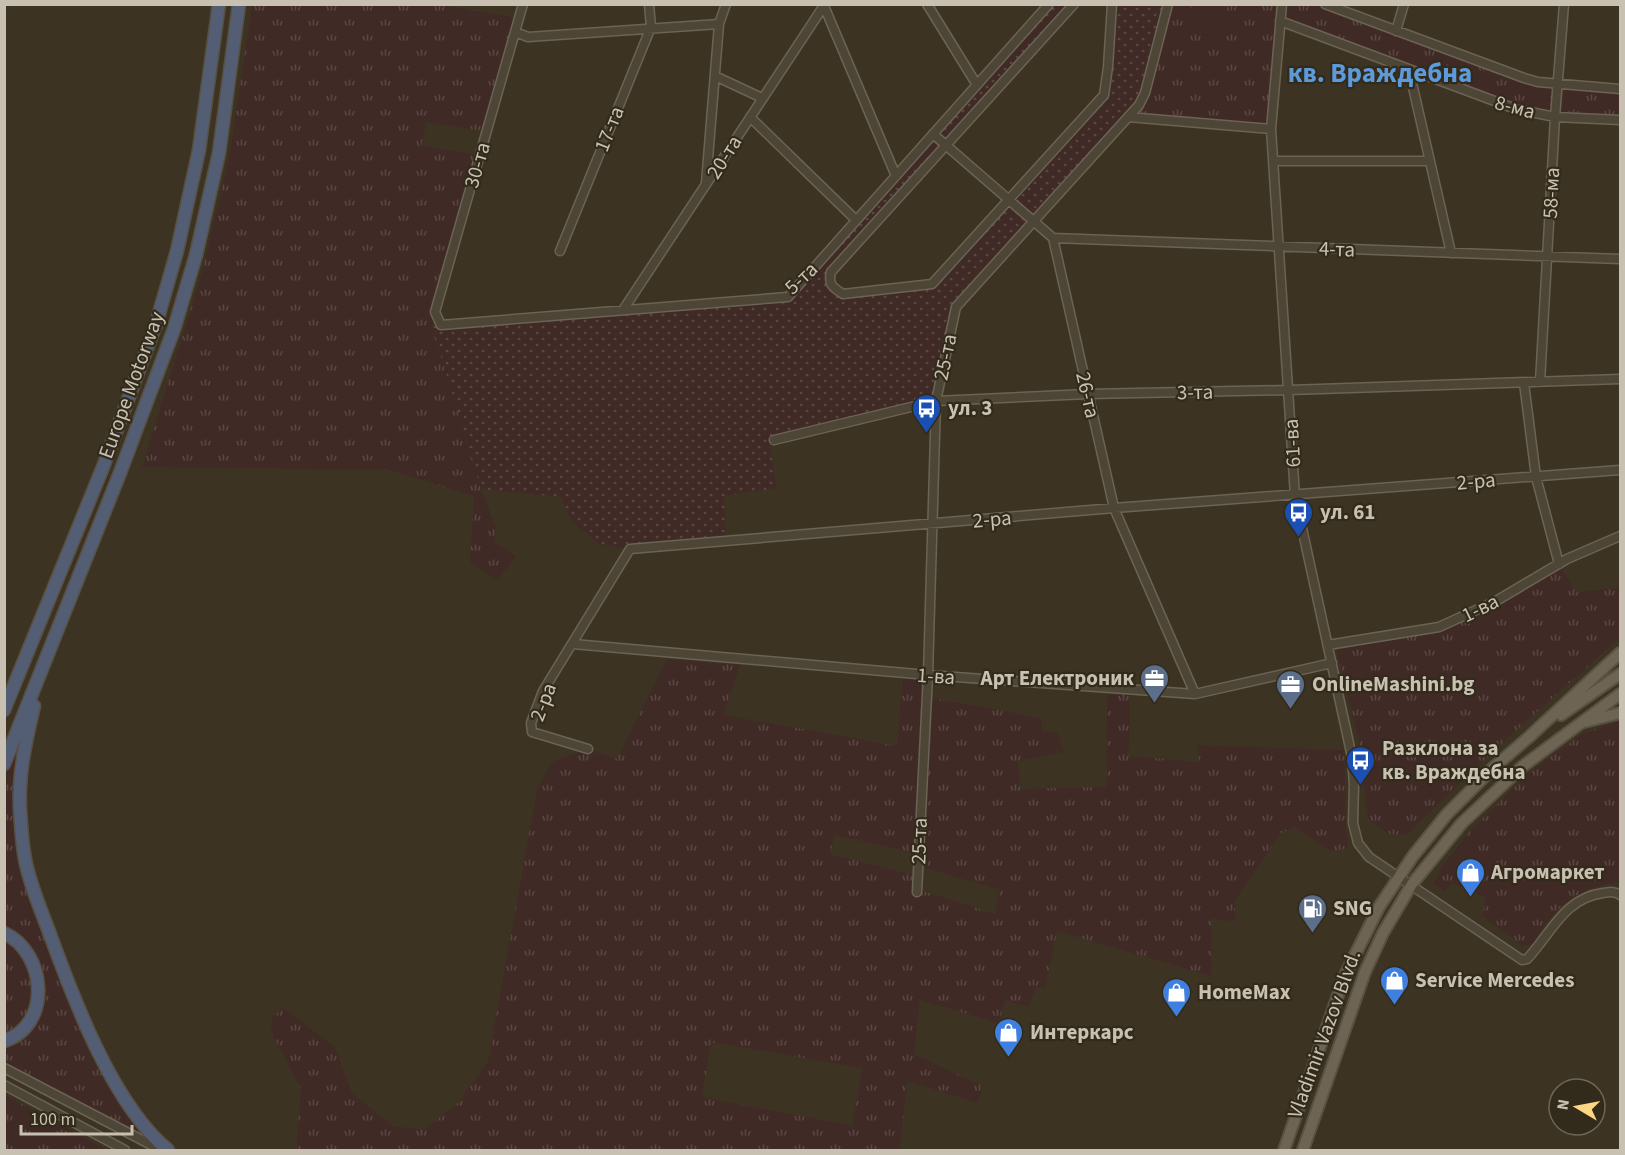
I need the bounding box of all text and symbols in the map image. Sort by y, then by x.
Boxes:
district label: кв. Враждебна [1288,54,1472,93]
street label: 8-ма [1491,87,1539,127]
street label: 17-та [586,102,632,156]
street label: 20-та [699,129,749,185]
street label: 30-та [456,138,498,192]
street label: 58-ма [1535,167,1567,219]
street label: 4-та [1318,233,1356,265]
street label: 5-та [778,255,824,301]
street label: Europe Motorway [90,307,172,463]
street label: 25-та [925,331,965,383]
street label: 26-та [1068,369,1108,421]
street label: 3-та [1177,377,1213,407]
bus stop icon: ул. 3 [911,392,943,434]
place label: ул. 3 [948,393,992,423]
street label: 61-ва [1276,418,1308,468]
street label: 2-ра [1455,464,1497,498]
bus stop icon: ул. 61 [1283,496,1315,538]
place label: ул. 61 [1320,497,1375,527]
street label: 2-ра [971,502,1013,536]
street label: 1-ва [1456,586,1504,630]
street label: 1-ва [916,660,956,692]
office icon: Арт Електроник [1139,662,1171,704]
place label: Арт Електроник [980,663,1134,693]
office icon: ОnlineMashini.bg [1275,668,1307,710]
place label: ОnlineMashini.bg [1312,669,1475,699]
street label: 2-ра [522,678,564,726]
place label: Разклона за кв. Враждебна [1382,733,1526,787]
bus stop icon: Разклона за кв. Враждебна [1345,744,1377,786]
street label: 25-та [903,817,935,865]
shop icon: Агромаркет [1454,856,1486,898]
place label: Агромаркет [1490,857,1605,887]
fuel station icon: SNG [1296,892,1328,934]
place label: SNG [1333,893,1372,923]
street label: Vladimir Vazov Blvd. [1280,946,1368,1122]
shop icon: Service Mercedes [1378,964,1410,1006]
place label: Service Mercedes [1415,965,1575,995]
shop icon: HomeMax [1161,976,1193,1018]
place label: HomeMax [1198,977,1291,1007]
shop icon: Интеркарс [993,1016,1025,1058]
place label: Интеркарс [1030,1017,1134,1047]
north arrow [1547,1077,1607,1137]
text: N [1551,1097,1575,1112]
scale bar [21,1098,132,1136]
text: 100 m [30,1107,75,1132]

